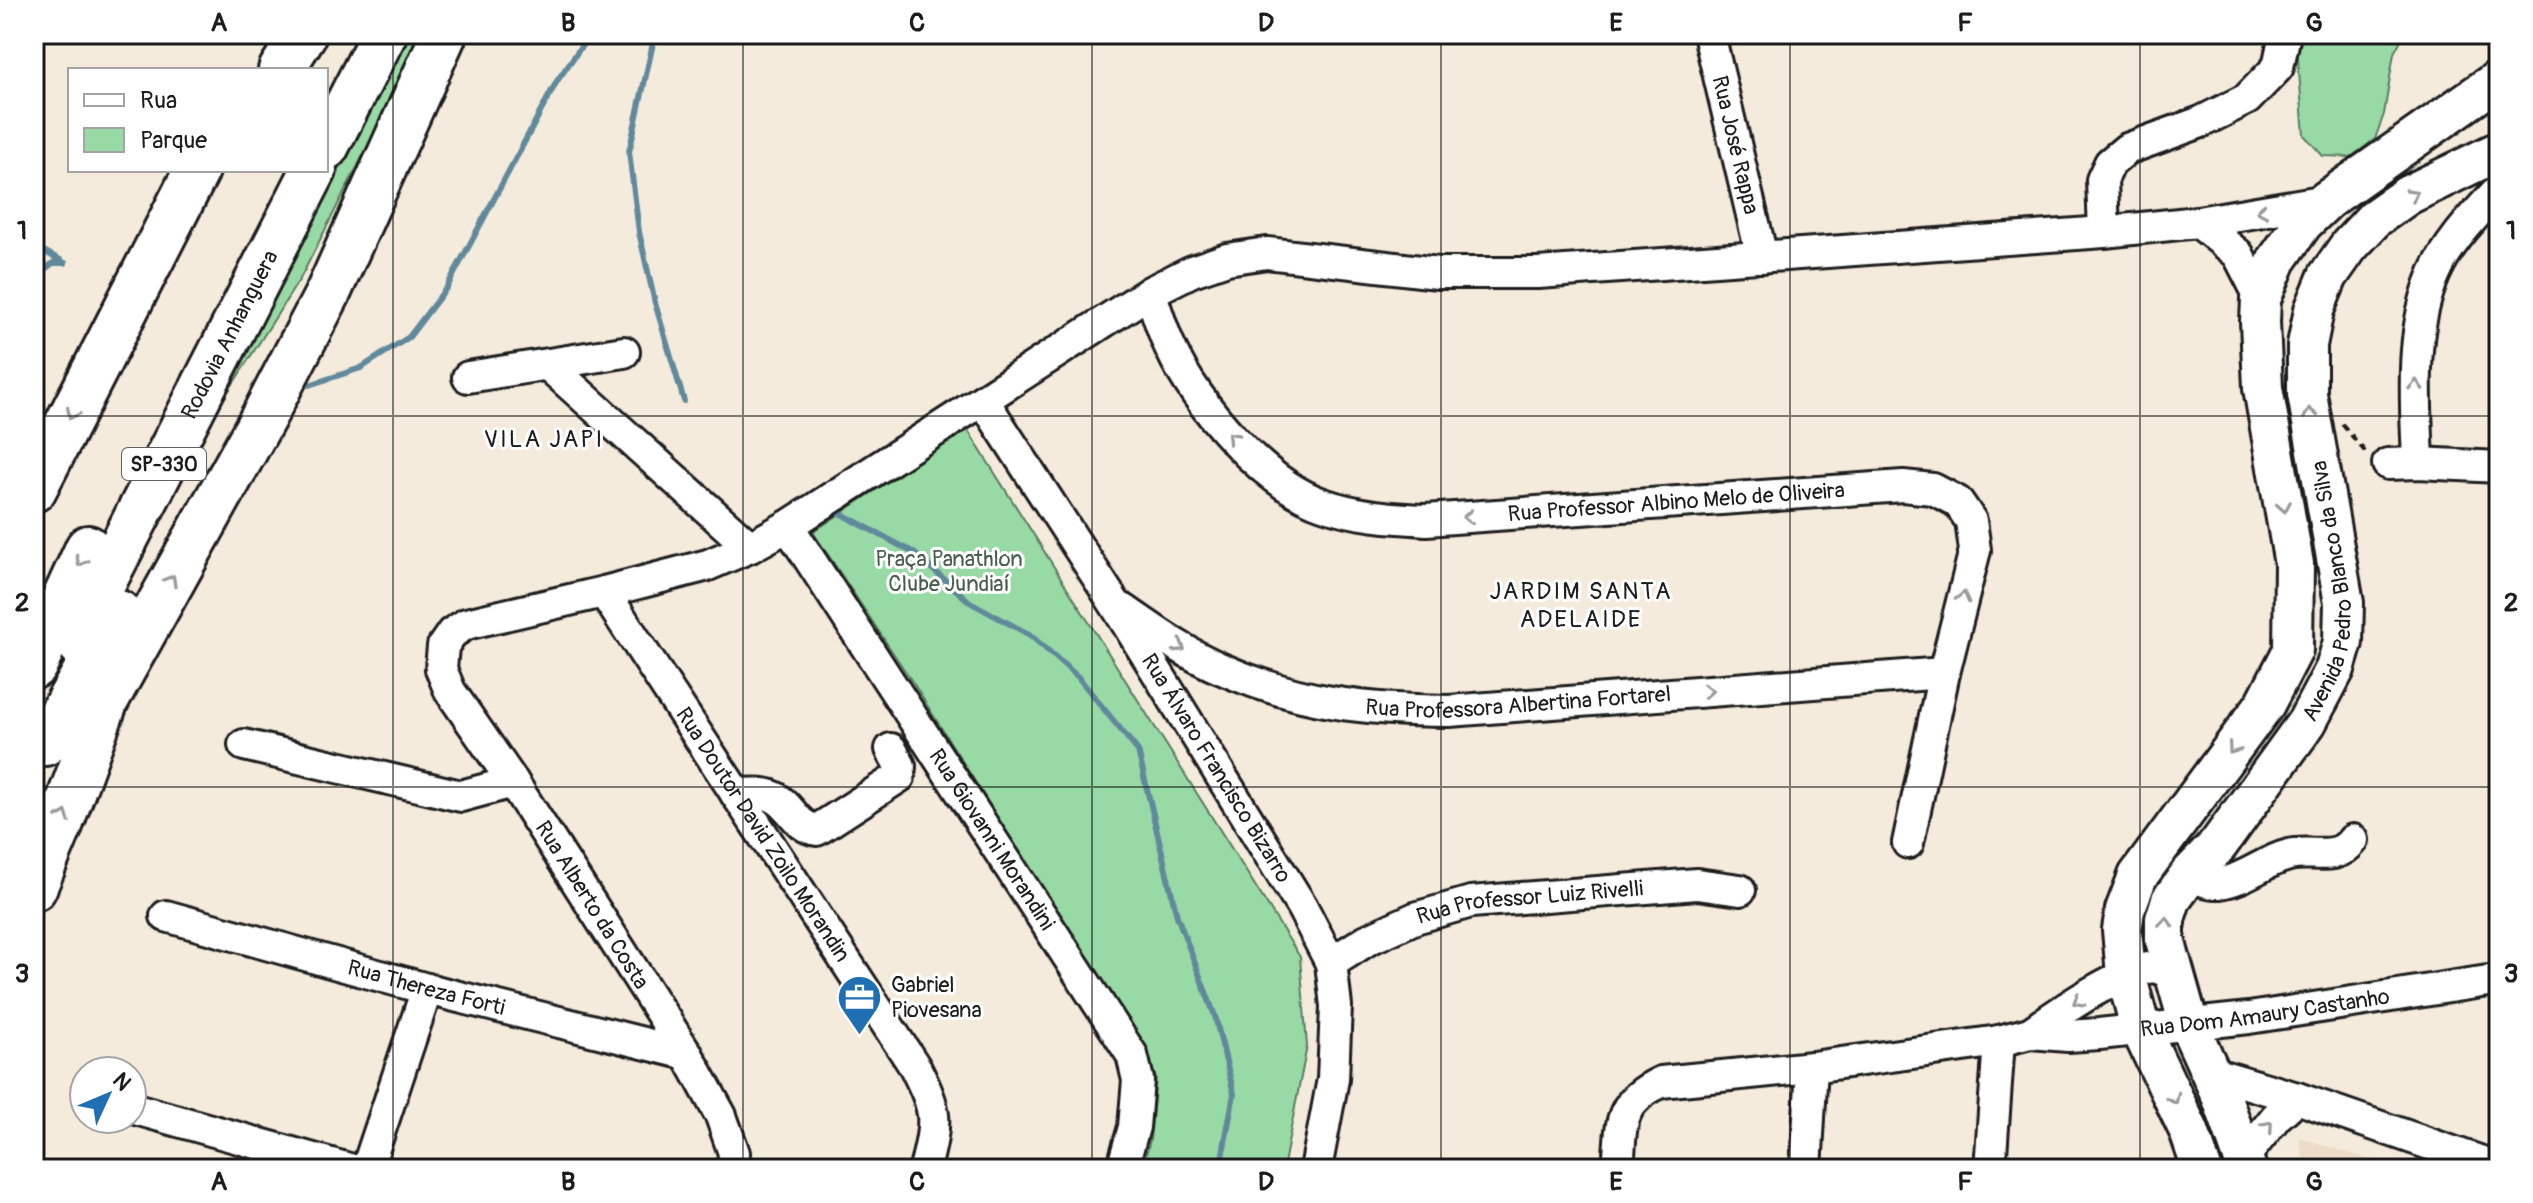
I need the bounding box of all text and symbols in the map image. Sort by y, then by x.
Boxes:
text: A [211,7,228,39]
text: B [561,7,575,39]
text: C [909,7,925,39]
text: D [1258,7,1274,39]
text: E [1609,7,1623,39]
text: F [1957,7,1973,39]
text: G [2305,7,2323,39]
legend [68,68,328,172]
street label: Rua José Rappa [1705,73,1765,217]
text: Rua [140,86,177,115]
text: Parque [140,126,207,155]
one-way arrow [2404,188,2418,204]
one-way arrow [2256,202,2269,219]
text: 1 [17,215,27,247]
text: 1 [2506,215,2516,247]
street label: Rodovia Anhanguera [175,246,285,424]
one-way arrow [2407,378,2424,391]
one-way arrow [67,405,82,420]
one-way arrow [2302,406,2319,419]
district label: VILA JAPI [484,425,604,454]
one-way arrow [1228,432,1242,447]
road number: SP-330 [122,448,206,480]
street label: Avenida Pedro Blanco da Silva [2296,458,2358,726]
street label: Rua Professor Albino Melo de Oliveira [1507,476,1846,528]
one-way arrow [2275,500,2292,514]
one-way arrow [1461,508,1474,525]
park label: Praça Panathlon Clube Jundiaí [875,545,1023,598]
one-way arrow [75,553,90,568]
one-way arrow [161,575,177,589]
district label: JARDIM SANTA ADELAIDE [1489,577,1673,634]
text: 2 [15,587,29,619]
text: 2 [2504,587,2518,619]
one-way arrow [1954,591,1971,605]
one-way arrow [1171,637,1186,653]
street label: Rua Álvaro Francisco Bizarro [1135,649,1298,888]
street label: Rua Professora Albertina Fortarel [1364,680,1672,725]
one-way arrow [1702,683,1715,700]
street label: Rua Doutor David Zoilo Morandin [669,702,856,967]
one-way arrow [2228,740,2243,754]
street label: Rua Giovanni Morandini [923,744,1061,936]
one-way arrow [54,810,70,824]
street label: Rua Alberto da Costa [529,816,655,994]
street label: Rua Professor Luiz Rivelli [1413,874,1644,931]
one-way arrow [2158,916,2175,929]
street label: Rua Thereza Forti [344,953,508,1022]
text: 3 [15,958,29,990]
text: 3 [2504,958,2518,990]
place label: Gabriel Piovesana [891,971,982,1024]
office icon: Gabriel Piovesana [836,974,884,1037]
street label: Rua Dom Amaury Castanho [2139,982,2392,1043]
one-way arrow [2073,991,2087,1007]
north arrow [68,1055,148,1135]
text: N [106,1067,137,1097]
one-way arrow [2164,1090,2180,1105]
one-way arrow [2258,1121,2273,1136]
text: A [211,1166,228,1198]
text: B [561,1166,575,1198]
text: C [909,1166,925,1198]
text: D [1258,1166,1274,1198]
text: E [1609,1166,1623,1198]
text: F [1957,1166,1973,1198]
text: G [2305,1166,2323,1198]

